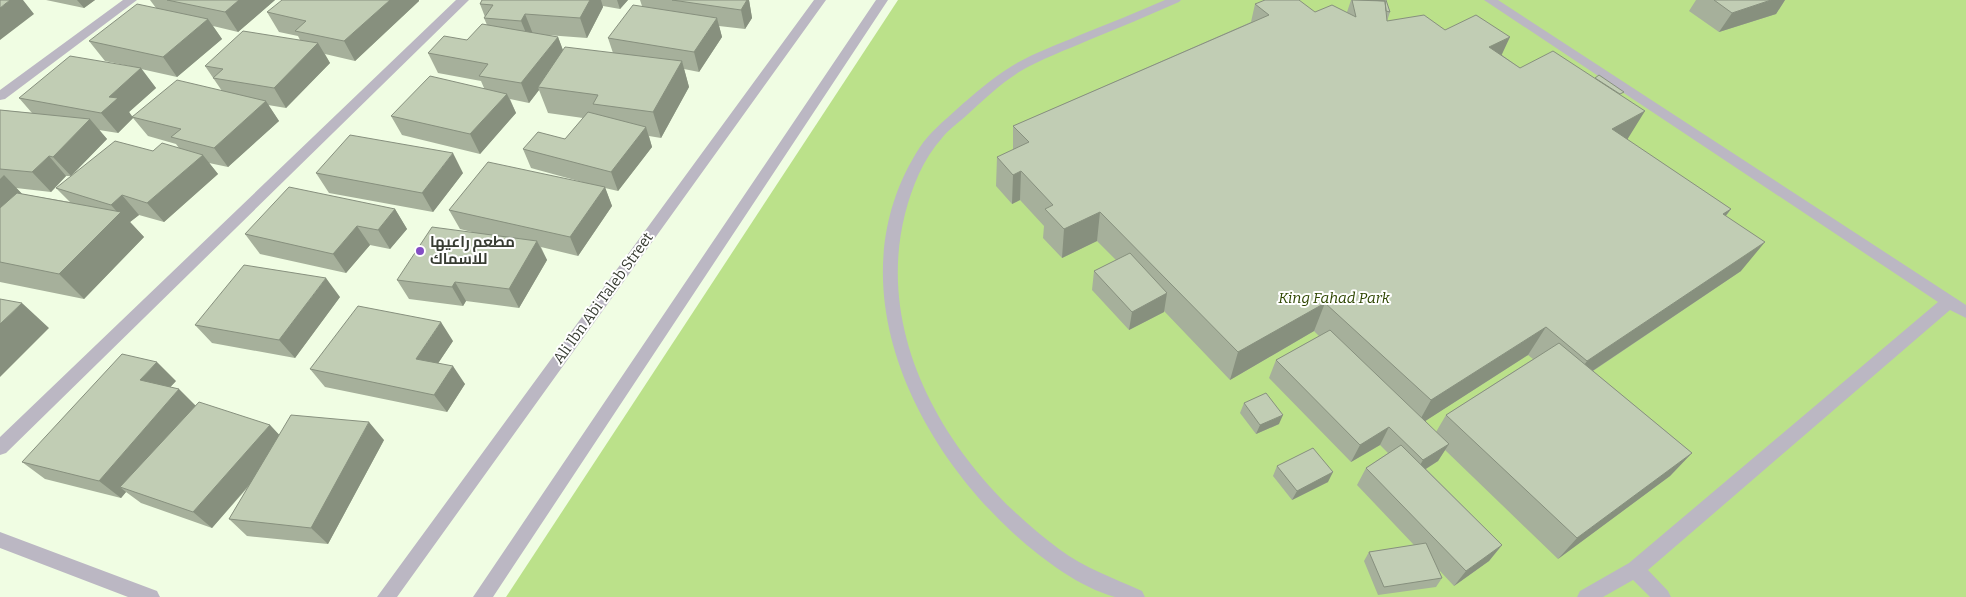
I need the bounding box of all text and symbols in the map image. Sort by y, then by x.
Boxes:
street label: Ali Ibn Abi Taleb Street [549,228,657,367]
place label: مطعم راعيها للاسماك [430,233,515,268]
marker: مطعم راعيها للاسماك [414,245,426,257]
park label: King Fahad Park [1278,289,1391,307]

